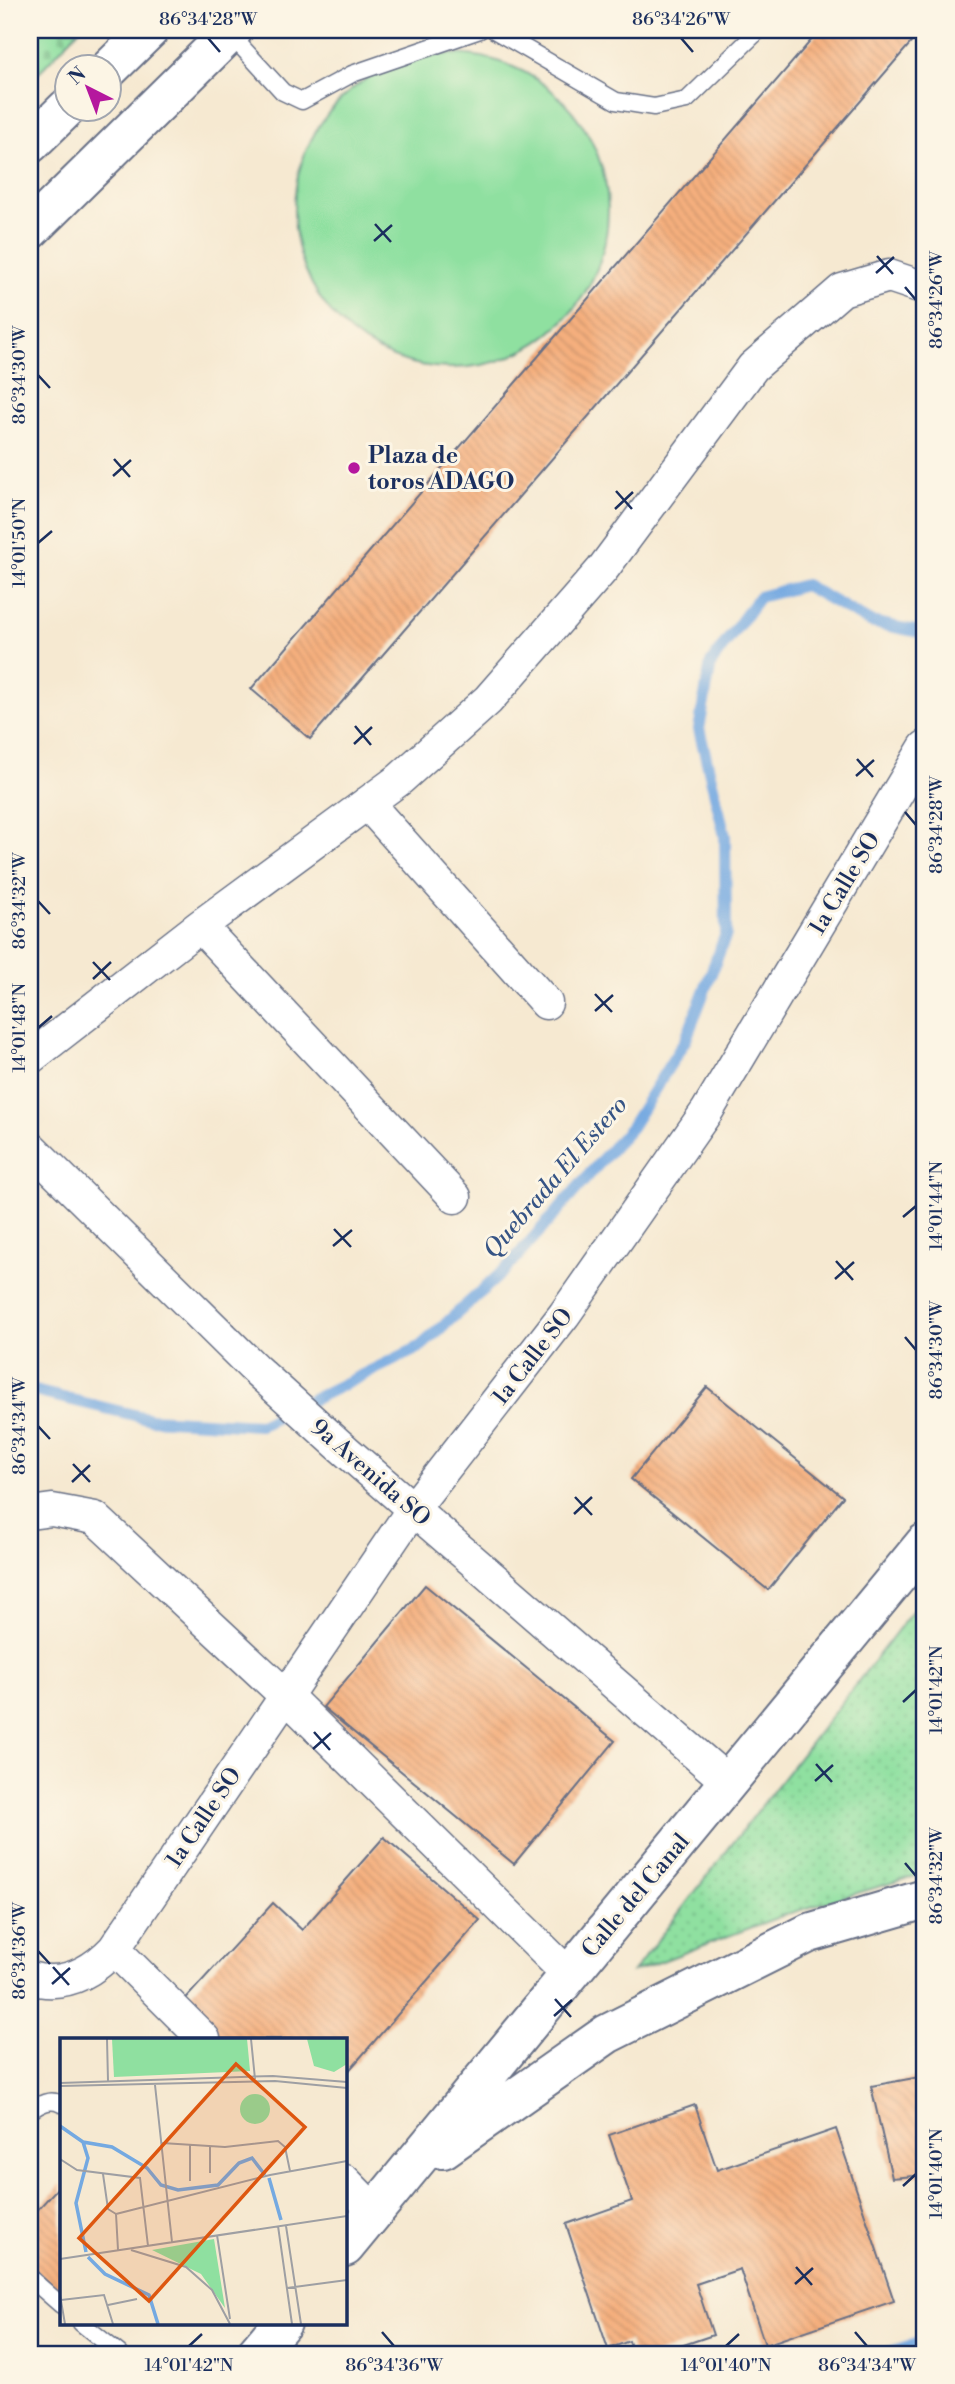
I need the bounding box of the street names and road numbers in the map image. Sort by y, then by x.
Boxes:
street label: 1a Calle SO [803,827,886,940]
street label: 1a Calle SO [486,1303,579,1411]
street label: 9a Avenida SO [305,1413,436,1532]
street label: 1a Calle SO [160,1762,248,1873]
street label: Calle del Canal [576,1828,696,1963]

